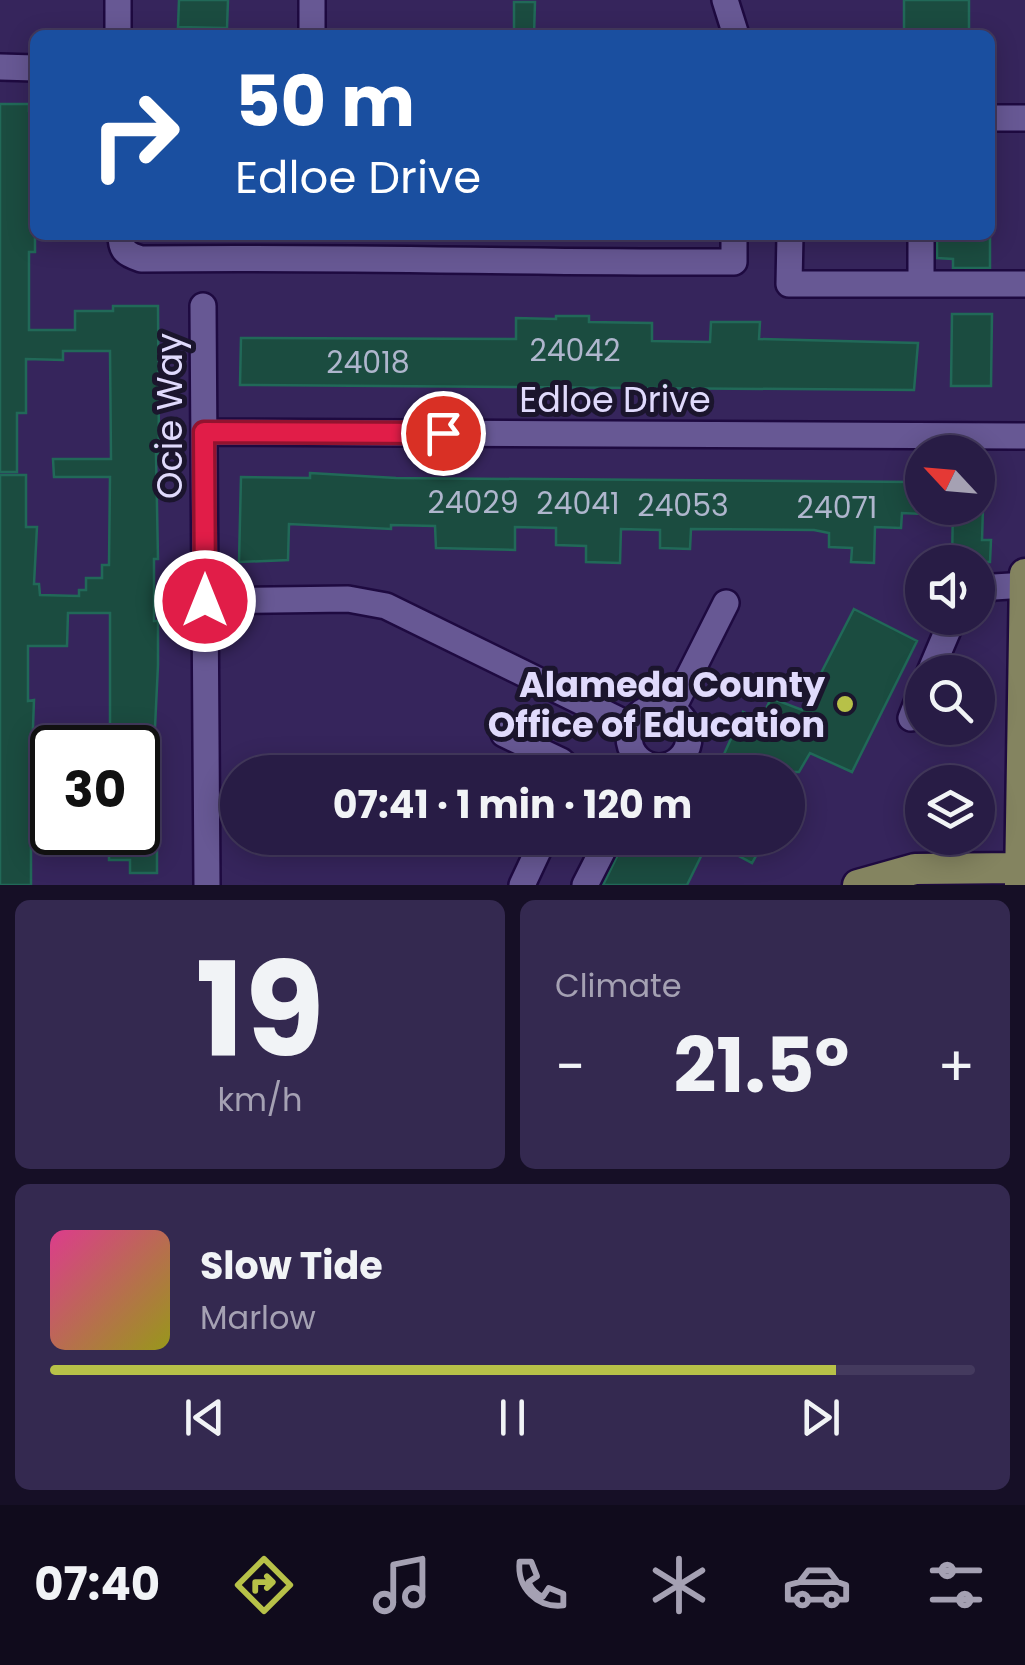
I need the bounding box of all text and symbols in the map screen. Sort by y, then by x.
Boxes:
text: 50 m [235,52,415,151]
icon: right [70,70,200,200]
text: Edloe Drive [235,146,481,209]
house number: 24042 [529,329,621,372]
street label: Ocie Way [145,333,194,499]
house number: 24018 [326,341,410,384]
street label: Edloe Drive [519,375,711,424]
pin [401,391,486,476]
icon: arrive [416,406,471,461]
north arrow [905,435,995,525]
map controls [905,435,995,855]
house number: 24029 [427,481,519,524]
house number: 24041 [536,482,620,525]
house number: 24053 [637,484,729,527]
house number: 24071 [797,486,877,529]
button: sound [905,545,995,635]
position arrow [153,549,257,653]
button: search [905,655,995,745]
place label: Alameda County Office of Education [488,660,826,749]
marker: Alameda County Office of Education [834,693,856,715]
speed limit sign: 30 [30,725,160,855]
button: layers [905,765,995,855]
text: 07:41 · 1 min · 120 m [333,778,692,831]
text: 19 [196,919,324,1102]
text: Climate [555,963,682,1008]
text: 21.5° [674,1013,849,1118]
text: − [555,1028,585,1105]
text: + [937,1028,975,1105]
text: km/h [217,1077,303,1122]
text: Slow Tide [200,1239,383,1292]
text: Marlow [200,1295,316,1340]
icon: previous [177,1390,232,1445]
icon: pause [485,1390,540,1445]
icon: next [793,1390,848,1445]
icon: directions [229,1550,299,1620]
icon: music [367,1550,437,1620]
icon: phone [505,1550,575,1620]
icon: climate [644,1550,714,1620]
icon: car [782,1550,852,1620]
icon: filters [921,1550,991,1620]
text: 07:40 [34,1553,160,1616]

